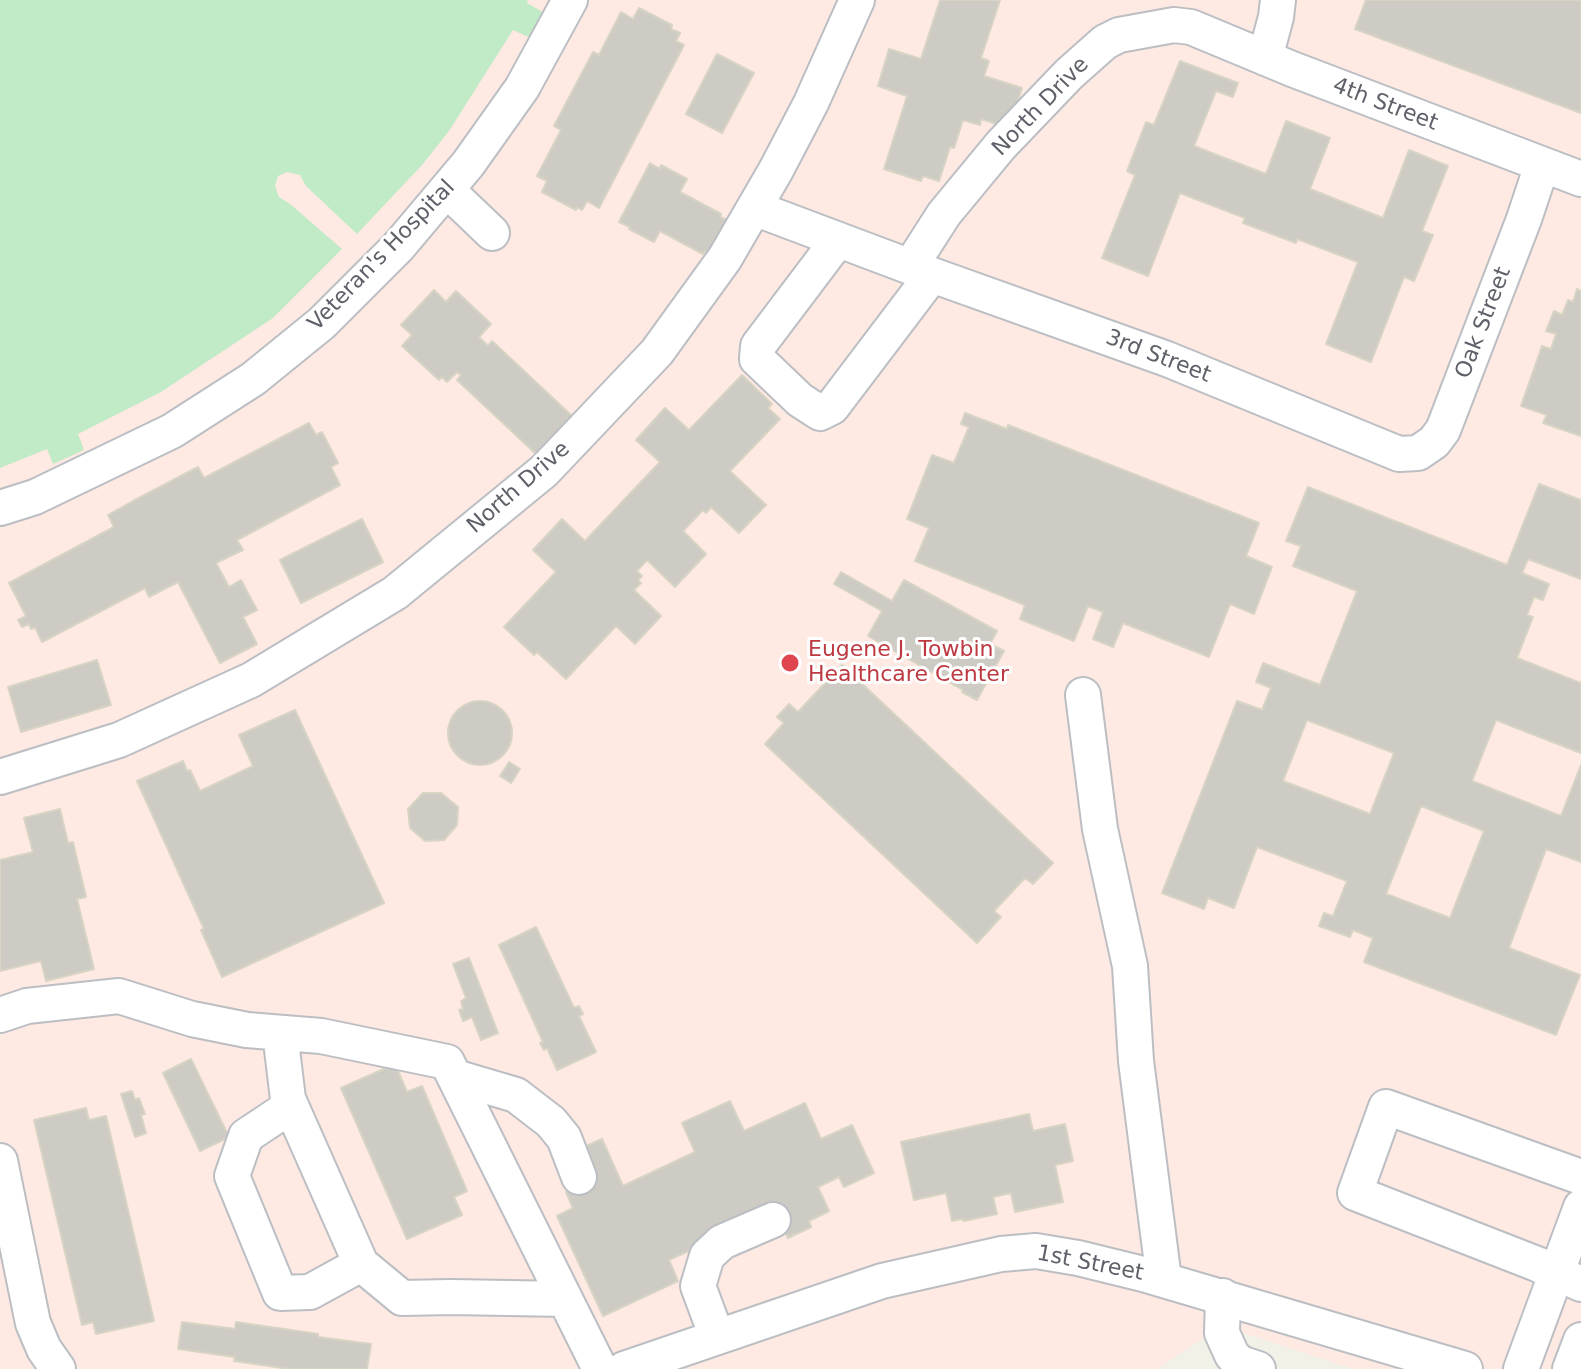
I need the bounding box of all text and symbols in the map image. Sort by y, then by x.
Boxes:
street label: North Drive [987,52,1095,162]
street label: 4th Street [1329,73,1441,137]
street label: Veteran's Hospital [303,175,461,337]
street label: Oak Street [1451,263,1517,383]
street label: 3rd Street [1102,325,1214,389]
street label: North Drive [462,436,576,540]
place label: Eugene J. Towbin Healthcare Center [808,637,1009,688]
marker: Eugene J. Towbin Healthcare Center [779,652,801,674]
street label: 1st Street [1035,1241,1145,1287]

